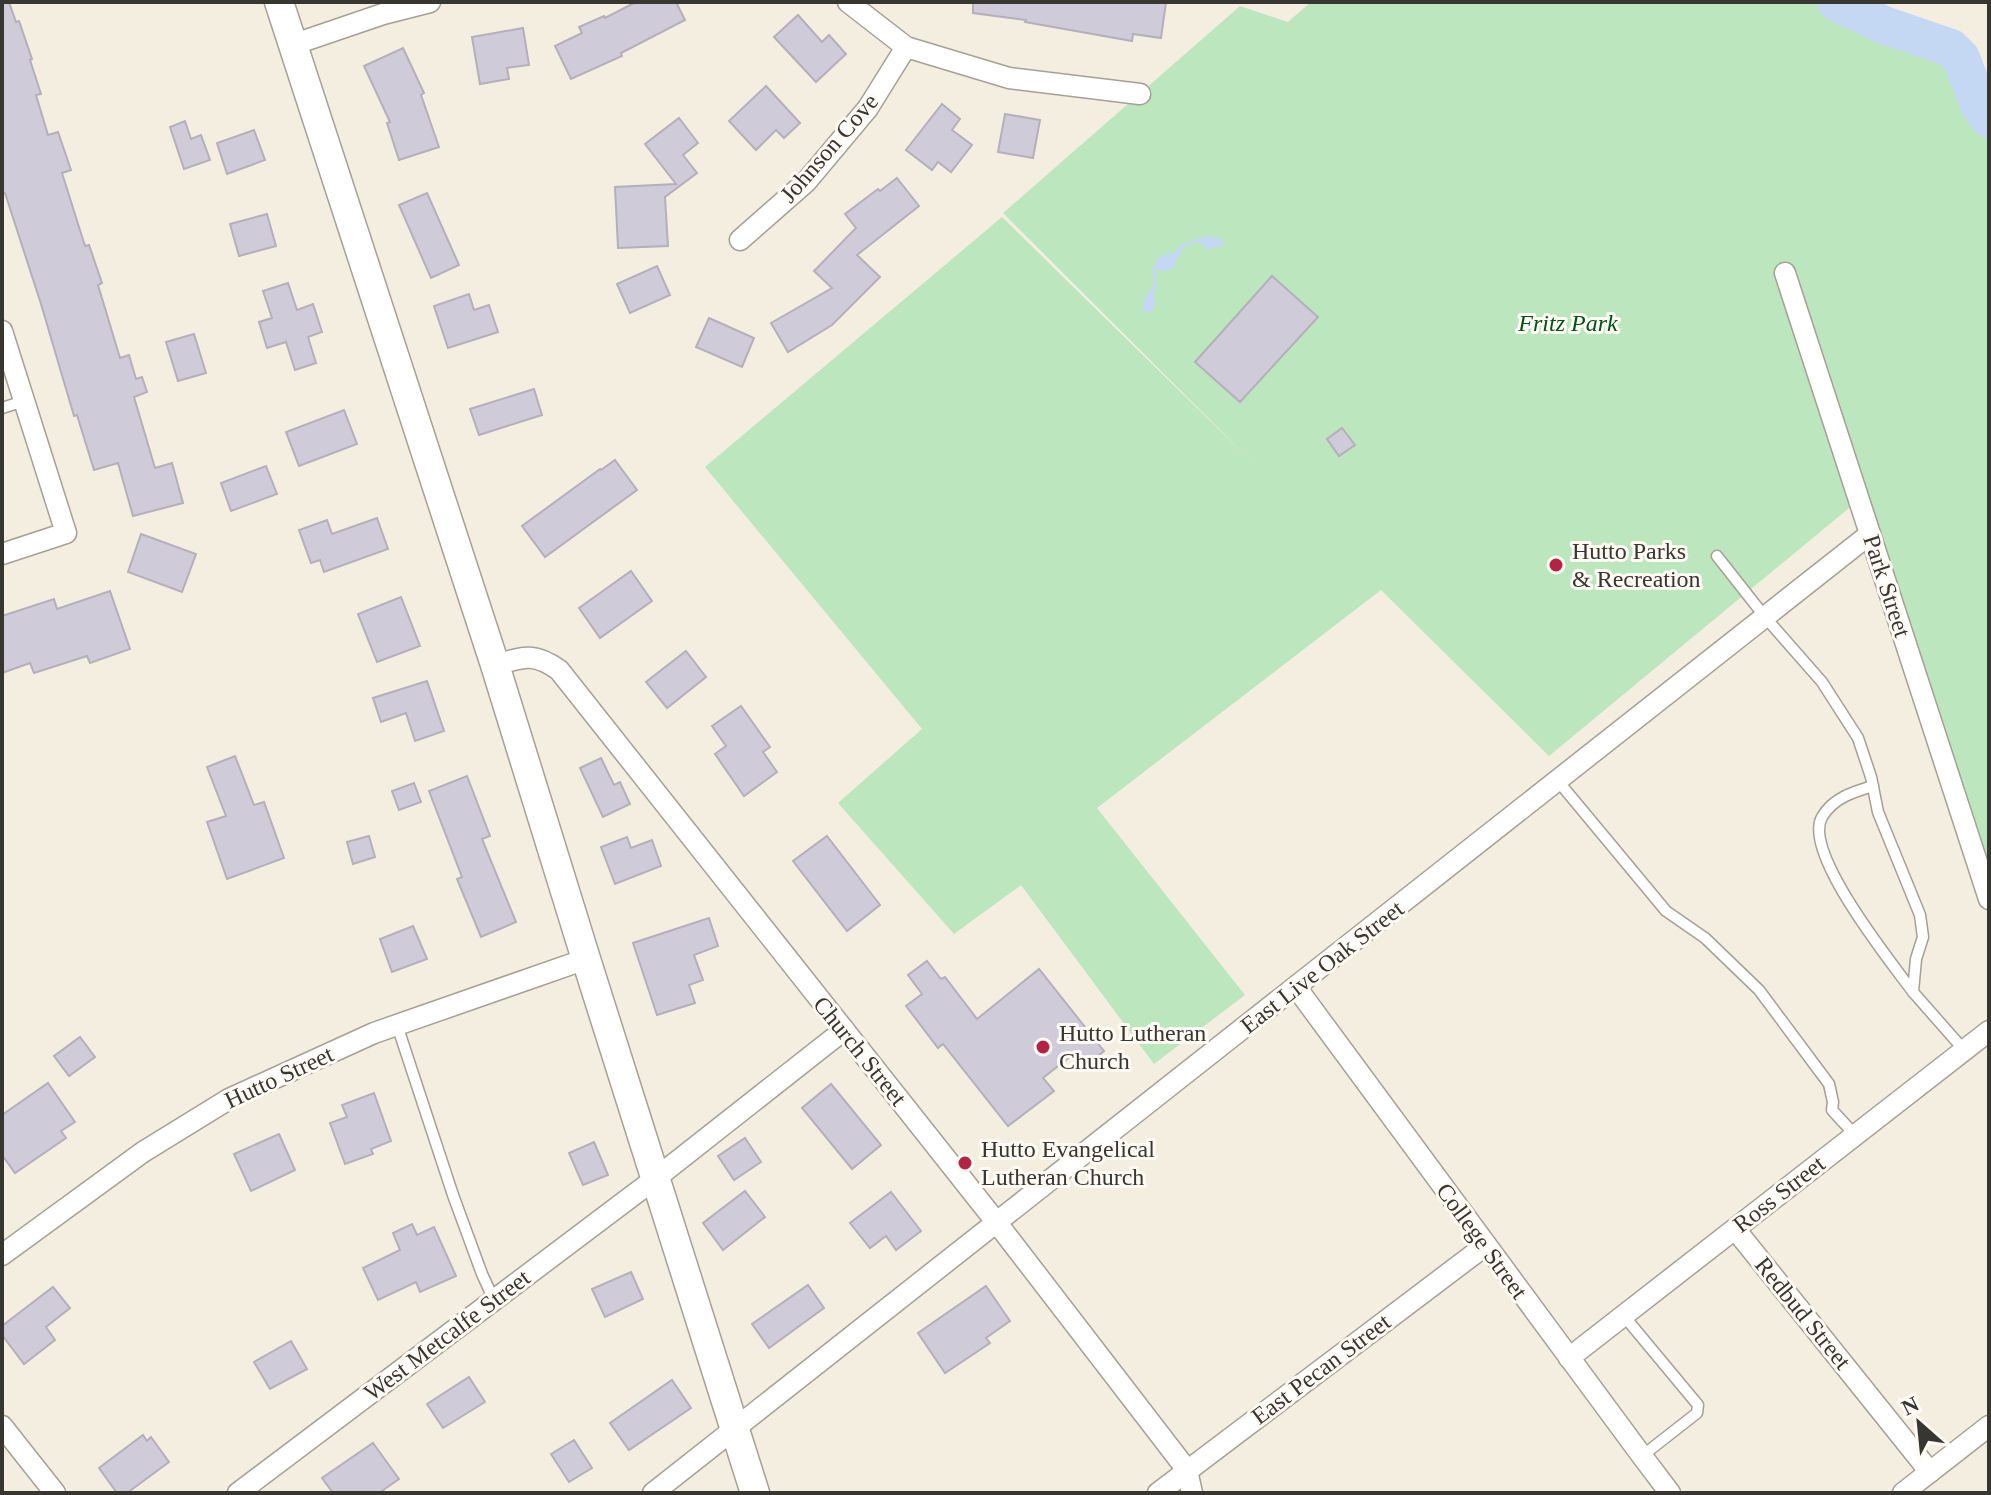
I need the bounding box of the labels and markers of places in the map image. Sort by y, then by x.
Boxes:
place label: Hutto Parks & Recreation [1572,538,1701,592]
marker: Hutto Parks & Recreation [1547,556,1565,574]
place label: Hutto Lutheran Church [1059,1020,1206,1074]
marker: Hutto Lutheran Church [1034,1038,1052,1056]
place label: Hutto Evangelical Lutheran Church [981,1136,1155,1190]
marker: Hutto Evangelical Lutheran Church [956,1154,974,1172]

